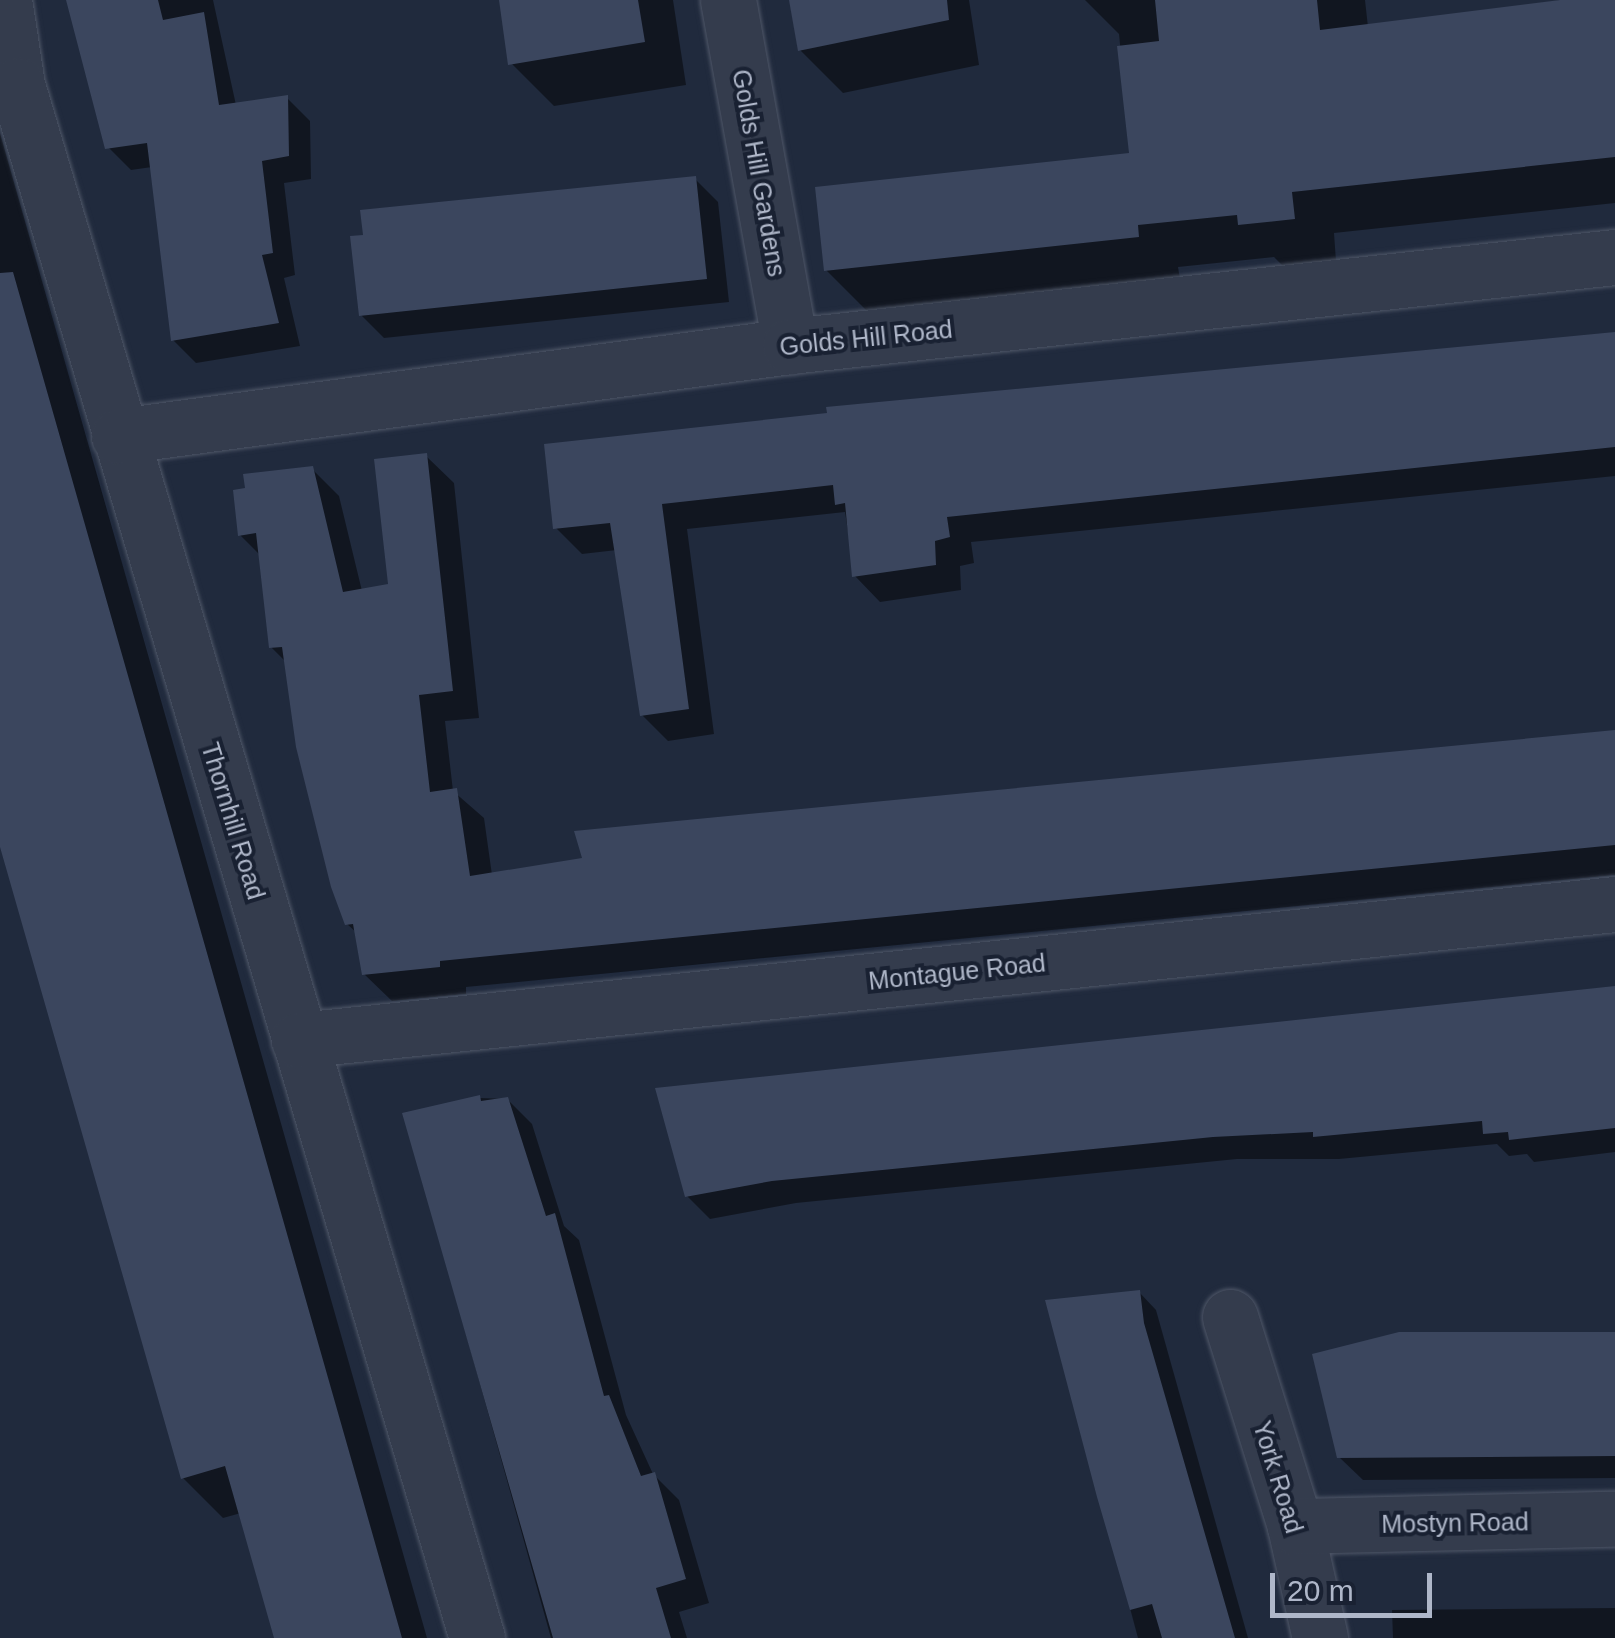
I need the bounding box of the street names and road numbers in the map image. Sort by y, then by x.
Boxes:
street label: Golds Hill Gardens [726,67,792,279]
street label: Golds Hill Road [778,314,954,362]
street label: Thornhill Road [195,739,271,903]
street label: Montague Road [867,948,1047,996]
street label: York Road [1247,1417,1309,1537]
street label: Mostyn Road [1381,1507,1529,1539]

